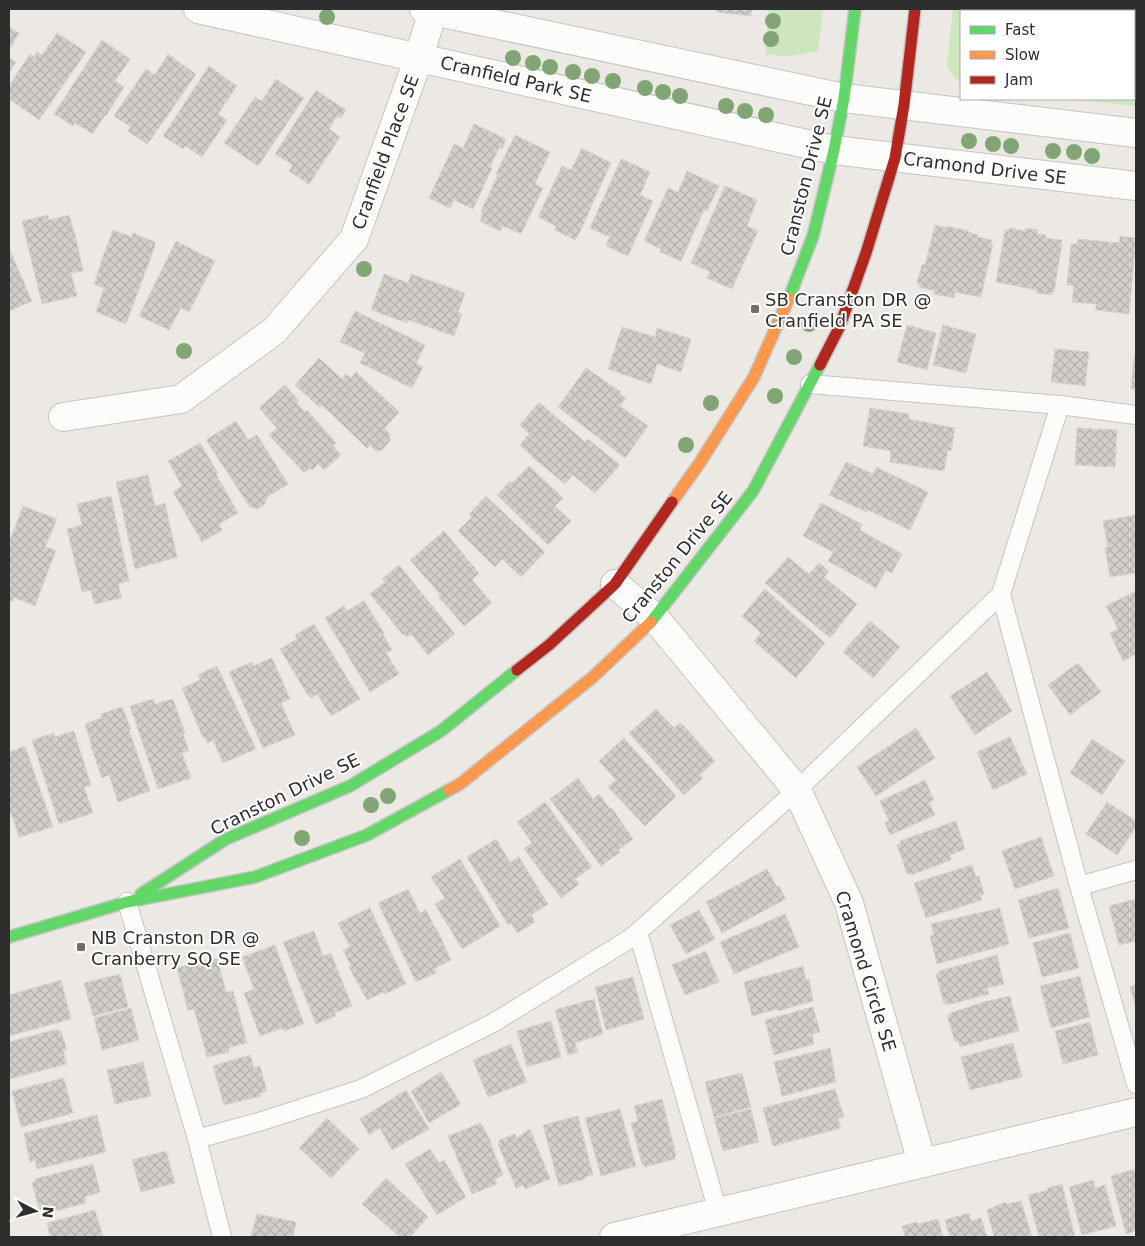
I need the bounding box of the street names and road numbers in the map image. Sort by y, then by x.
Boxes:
street label: Cranfield Park SE [438,51,594,107]
street label: Cranfield Place SE [347,72,423,232]
street label: Cranston Drive SE [776,94,836,258]
street label: Cramond Drive SE [902,148,1068,188]
street label: Cranston Drive SE [617,487,737,627]
street label: Cranston Drive SE [207,749,363,839]
street label: Cramond Circle SE [832,888,900,1054]

